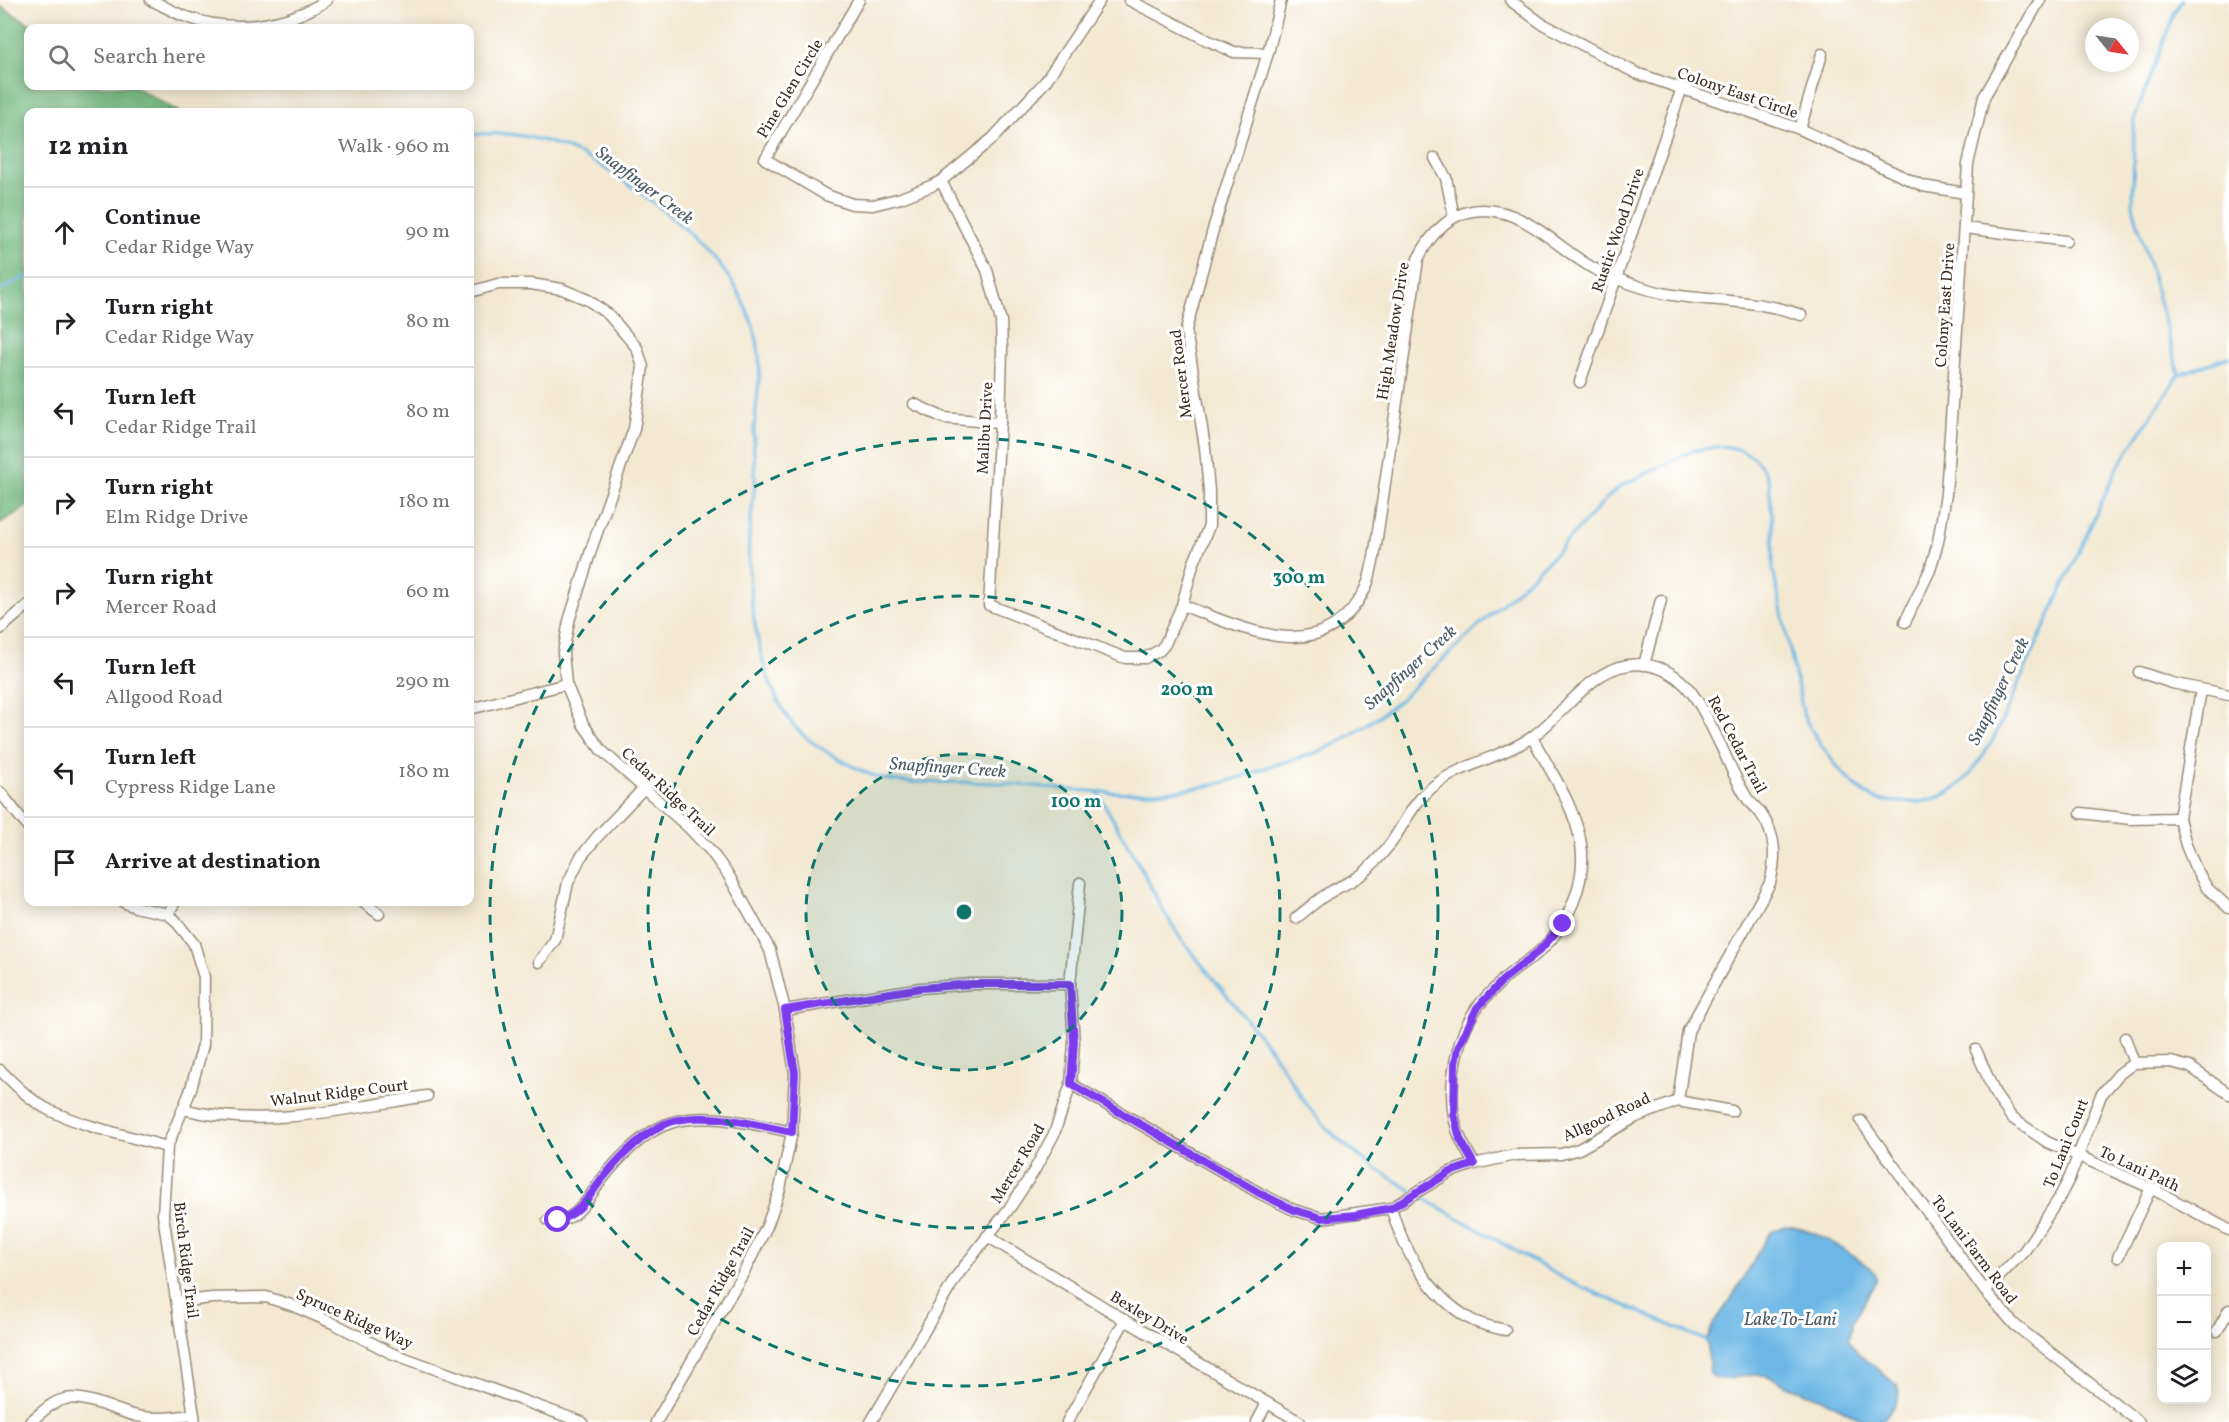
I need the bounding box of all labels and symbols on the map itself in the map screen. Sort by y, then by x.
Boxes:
north arrow [2085,18,2139,72]
street label: Pine Glen Circle [752,35,829,143]
street label: Colony East Circle [1674,63,1801,125]
water label: Snapfinger Creek [590,141,698,231]
street label: Rustic Wood Drive [1587,166,1650,296]
street label: Colony East Drive [1931,242,1961,368]
street label: High Meadow Drive [1372,261,1416,402]
street label: Mercer Road [1166,328,1198,420]
street label: Malibu Drive [973,381,999,475]
text: 300 m [1273,566,1325,591]
water label: Snapfinger Creek [1359,620,1463,717]
water label: Snapfinger Creek [1962,634,2036,750]
text: 200 m [1161,678,1213,703]
street label: Red Cedar Trail [1701,692,1771,798]
street label: Cedar Ridge Trail [616,743,720,842]
water label: Snapfinger Creek [889,752,1007,785]
text: 100 m [1051,790,1101,815]
centre of rings [954,902,974,922]
route end [1549,910,1575,936]
street label: Walnut Ridge Court [269,1075,410,1113]
street label: Allgood Road [1559,1088,1654,1148]
street label: To Lani Court [2039,1095,2095,1192]
street label: Mercer Road [986,1120,1051,1208]
street label: To Lani Path [2095,1142,2183,1198]
street label: To Lani Farm Road [1925,1191,2022,1309]
street label: Birch Ridge Trail [167,1201,203,1320]
route start [544,1206,570,1232]
street label: Cedar Ridge Trail [683,1223,761,1340]
street label: Spruce Ridge Way [292,1284,417,1356]
street label: Bexley Drive [1105,1286,1193,1351]
water label: Lake To-Lani [1744,1308,1837,1333]

